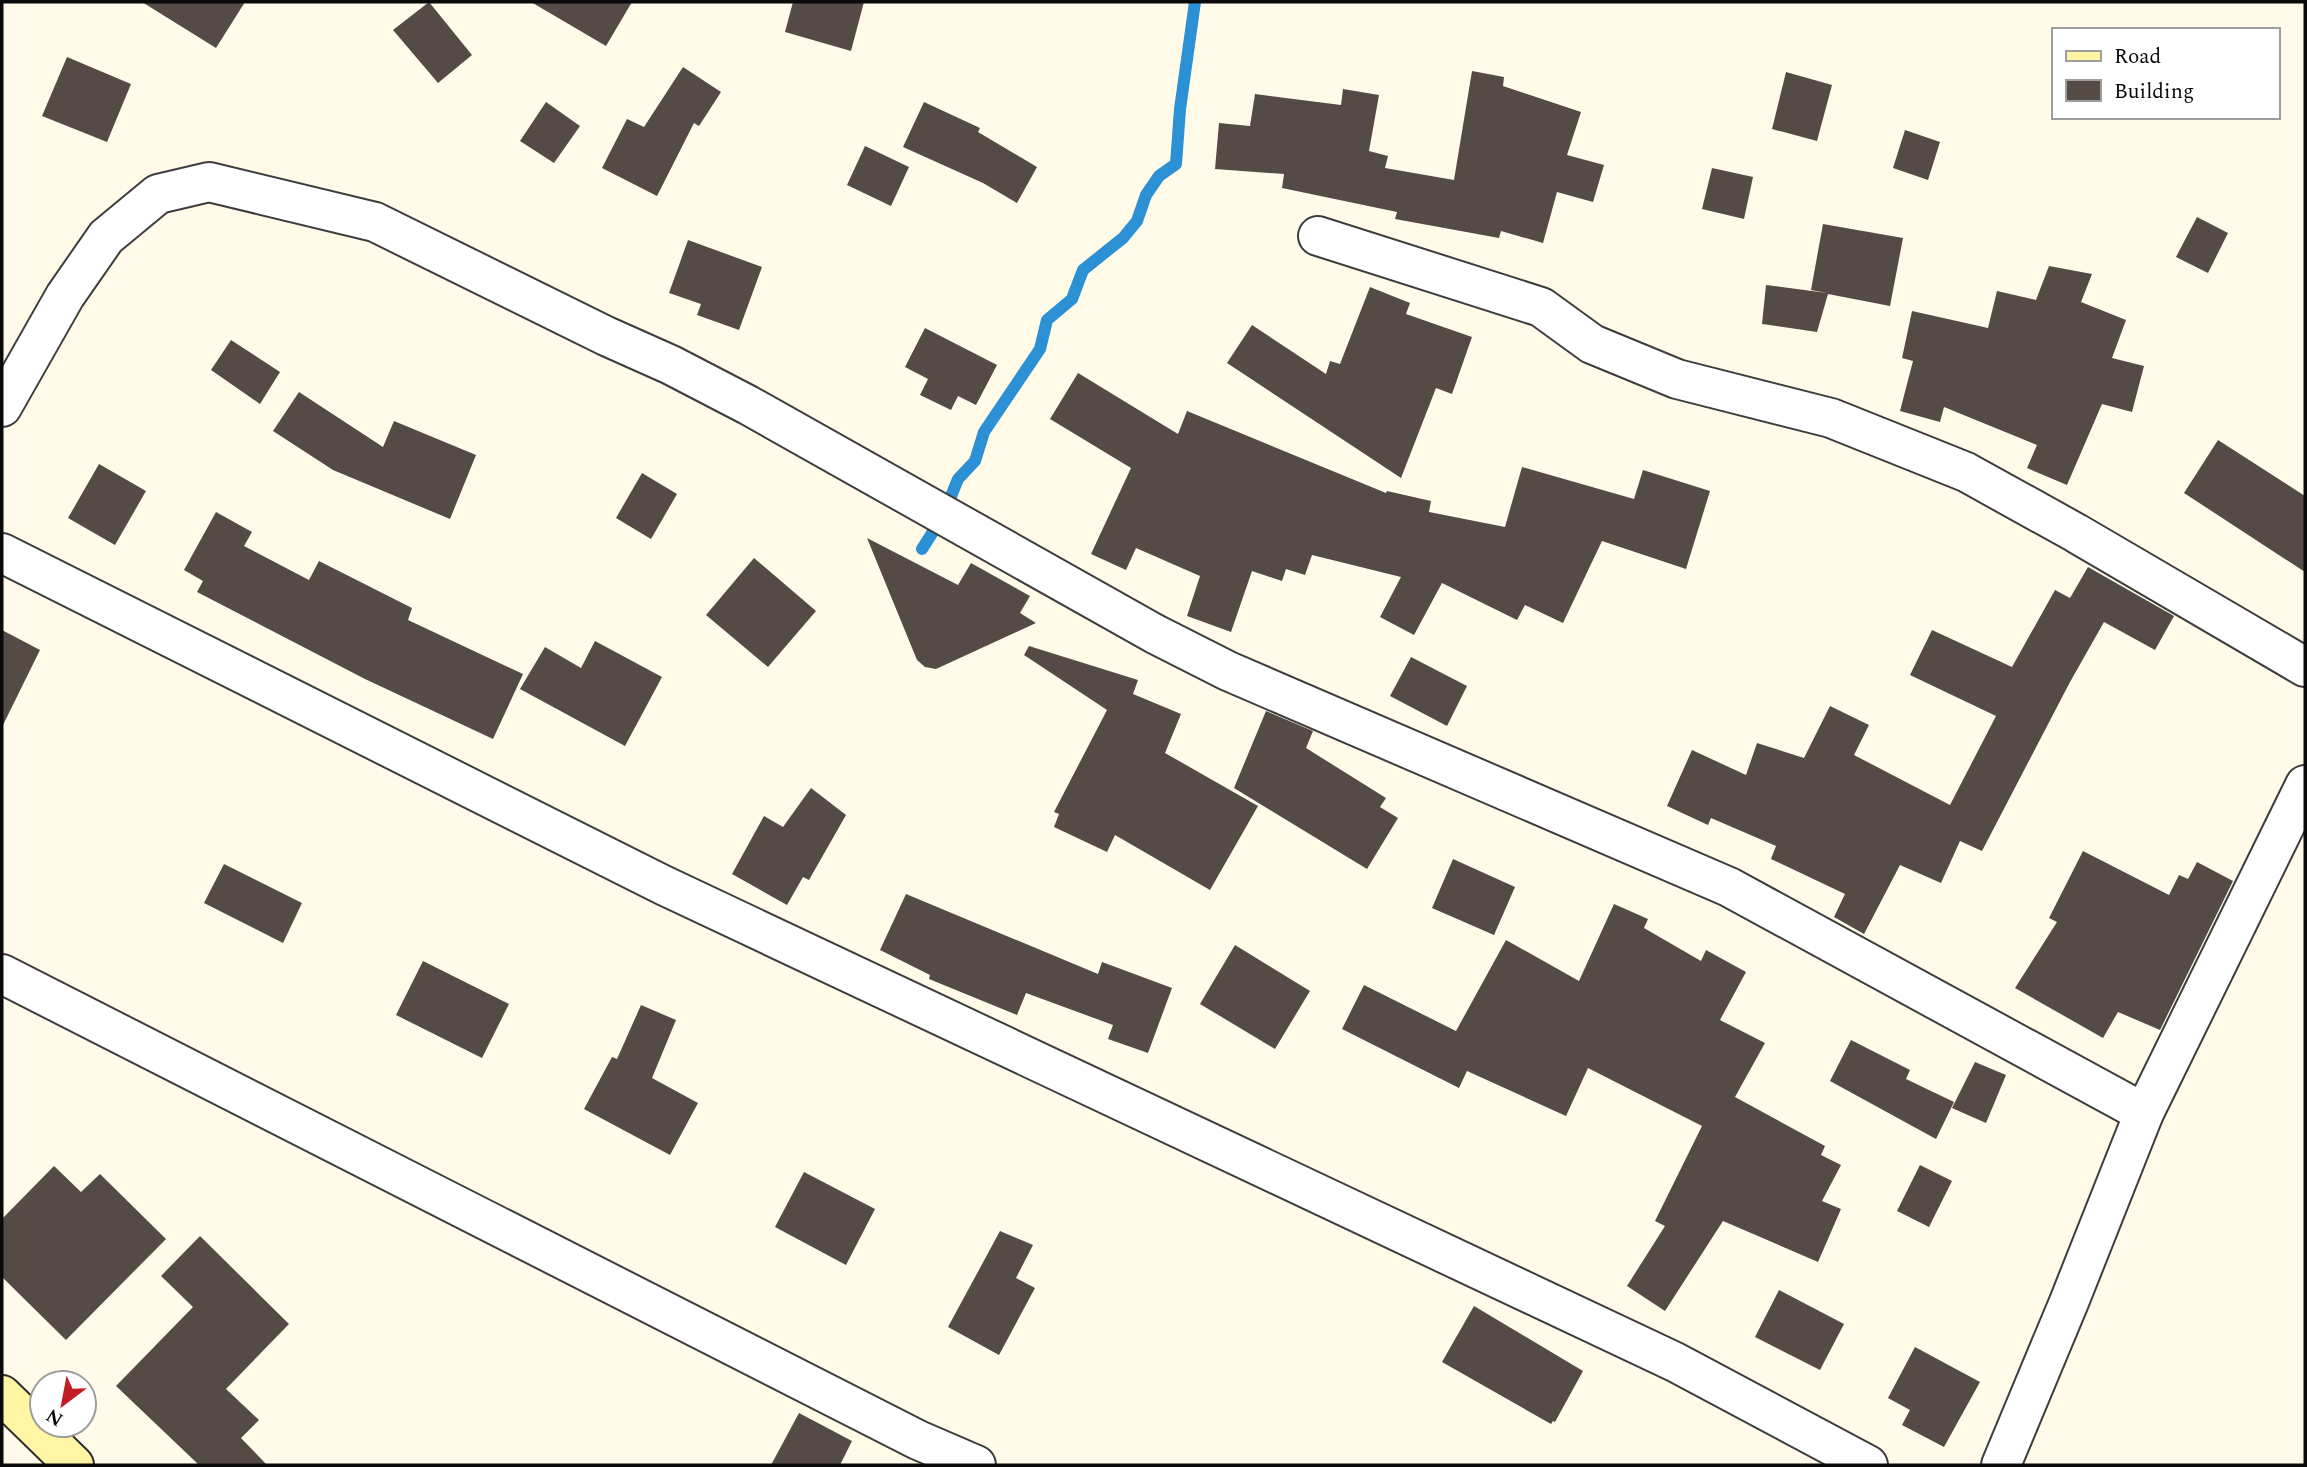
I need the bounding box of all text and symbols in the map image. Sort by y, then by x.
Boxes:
legend [2052,28,2279,119]
text: Road [2114,41,2161,73]
text: Building [2114,76,2194,108]
north arrow [28,1369,98,1439]
text: N [41,1401,69,1434]

